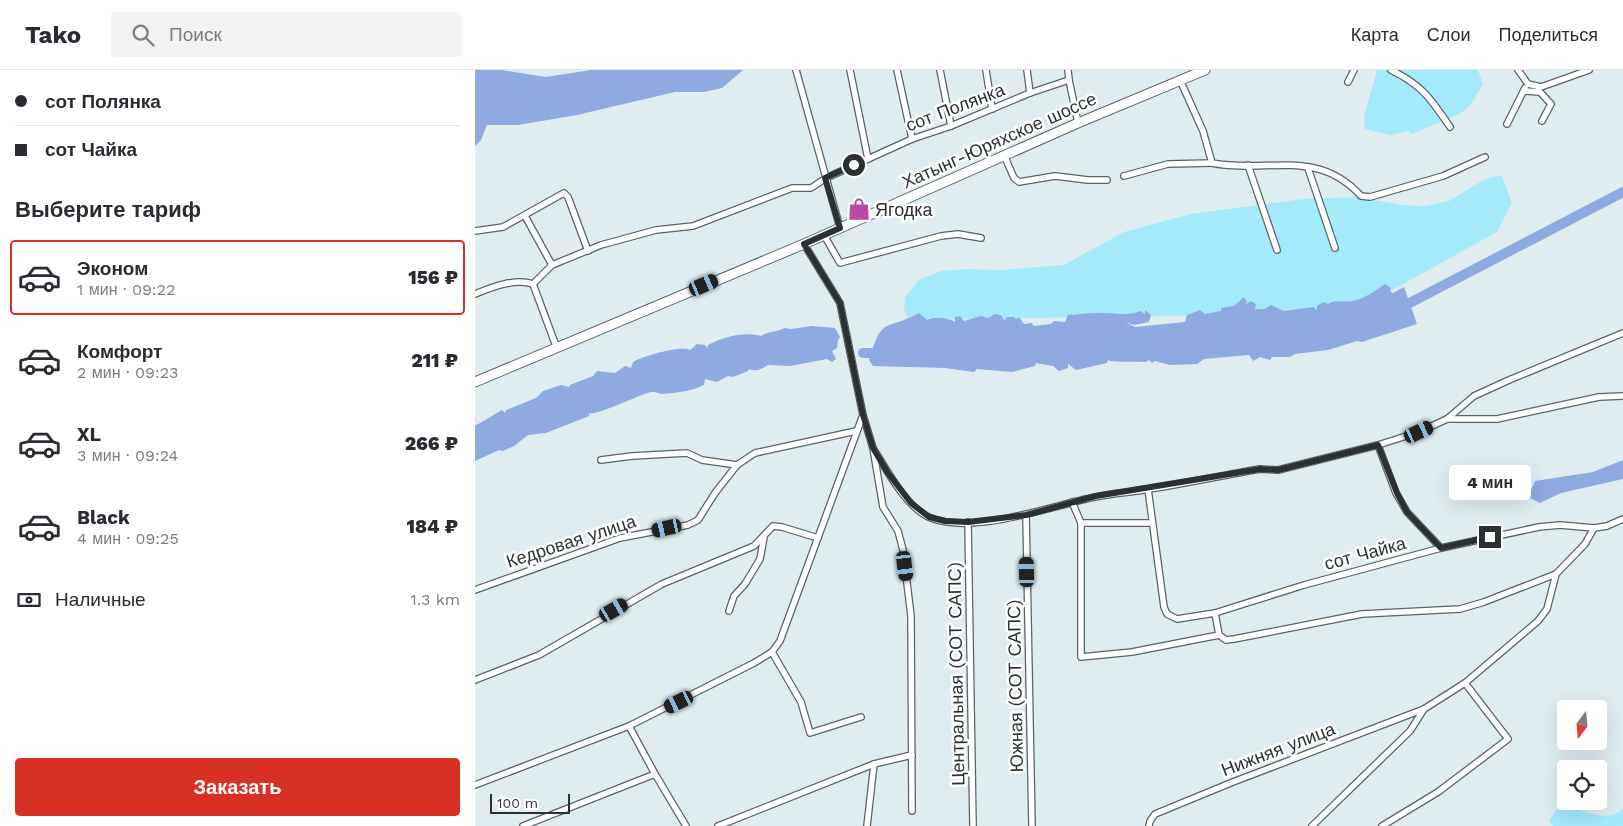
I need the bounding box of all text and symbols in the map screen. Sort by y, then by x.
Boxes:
search box [111,12,461,57]
text: Tako [25,21,81,49]
icon: search [129,21,157,49]
text: Поиск [169,23,222,46]
text: Карта [1351,24,1399,45]
text: Слои [1427,24,1471,45]
text: Поделиться [1499,24,1598,45]
street label: сот Полянка [903,78,1008,135]
street label: Хатынг-Юряхское шоссе [898,88,1100,192]
text: сот Полянка [45,90,161,113]
text: сот Чайка [45,138,137,161]
route start [843,154,865,176]
shop icon: Ягодка [846,196,872,222]
text: Выберите тариф [15,197,201,222]
place label: Ягодка [875,199,934,220]
icon: car [17,255,62,300]
text: Эконом [77,257,148,280]
text: 156 ₽ [408,266,458,289]
car [687,272,720,298]
text: 1 мин · 09:22 [77,280,175,299]
icon: car [17,338,62,383]
text: Комфорт [77,340,162,363]
text: 211 ₽ [411,349,458,372]
text: 2 мин · 09:23 [77,363,178,382]
car [1402,419,1435,445]
icon: car [17,421,62,466]
text: XL [77,423,101,446]
text: 266 ₽ [405,432,458,455]
text: 3 мин · 09:24 [77,446,178,465]
callout: 4 мин [1449,464,1531,500]
text: 4 мин [1467,473,1513,492]
icon: car [17,504,62,549]
text: Black [77,506,130,529]
street label: Кедровая улица [503,510,640,572]
text: 184 ₽ [407,515,458,538]
car [650,517,683,539]
route end [1479,526,1501,548]
text: 4 мин · 09:25 [77,529,179,548]
street label: сот Чайка [1322,532,1409,574]
car [895,550,914,582]
car [1019,557,1034,587]
street label: Центральная (СОТ САПС) [944,562,968,786]
icon: cash [15,586,43,614]
text: Наличные [55,588,146,611]
text: 1.3 km [410,590,460,609]
car [597,596,630,624]
street label: Южная (СОТ САПС) [1003,599,1027,773]
car [662,689,695,715]
north arrow [1557,700,1607,750]
map controls [1557,700,1607,810]
street label: Нижняя улица [1218,717,1339,780]
button: Заказать [15,758,460,816]
button: locate [1557,760,1607,810]
scale bar [490,791,570,814]
text: 100 m [497,795,538,811]

